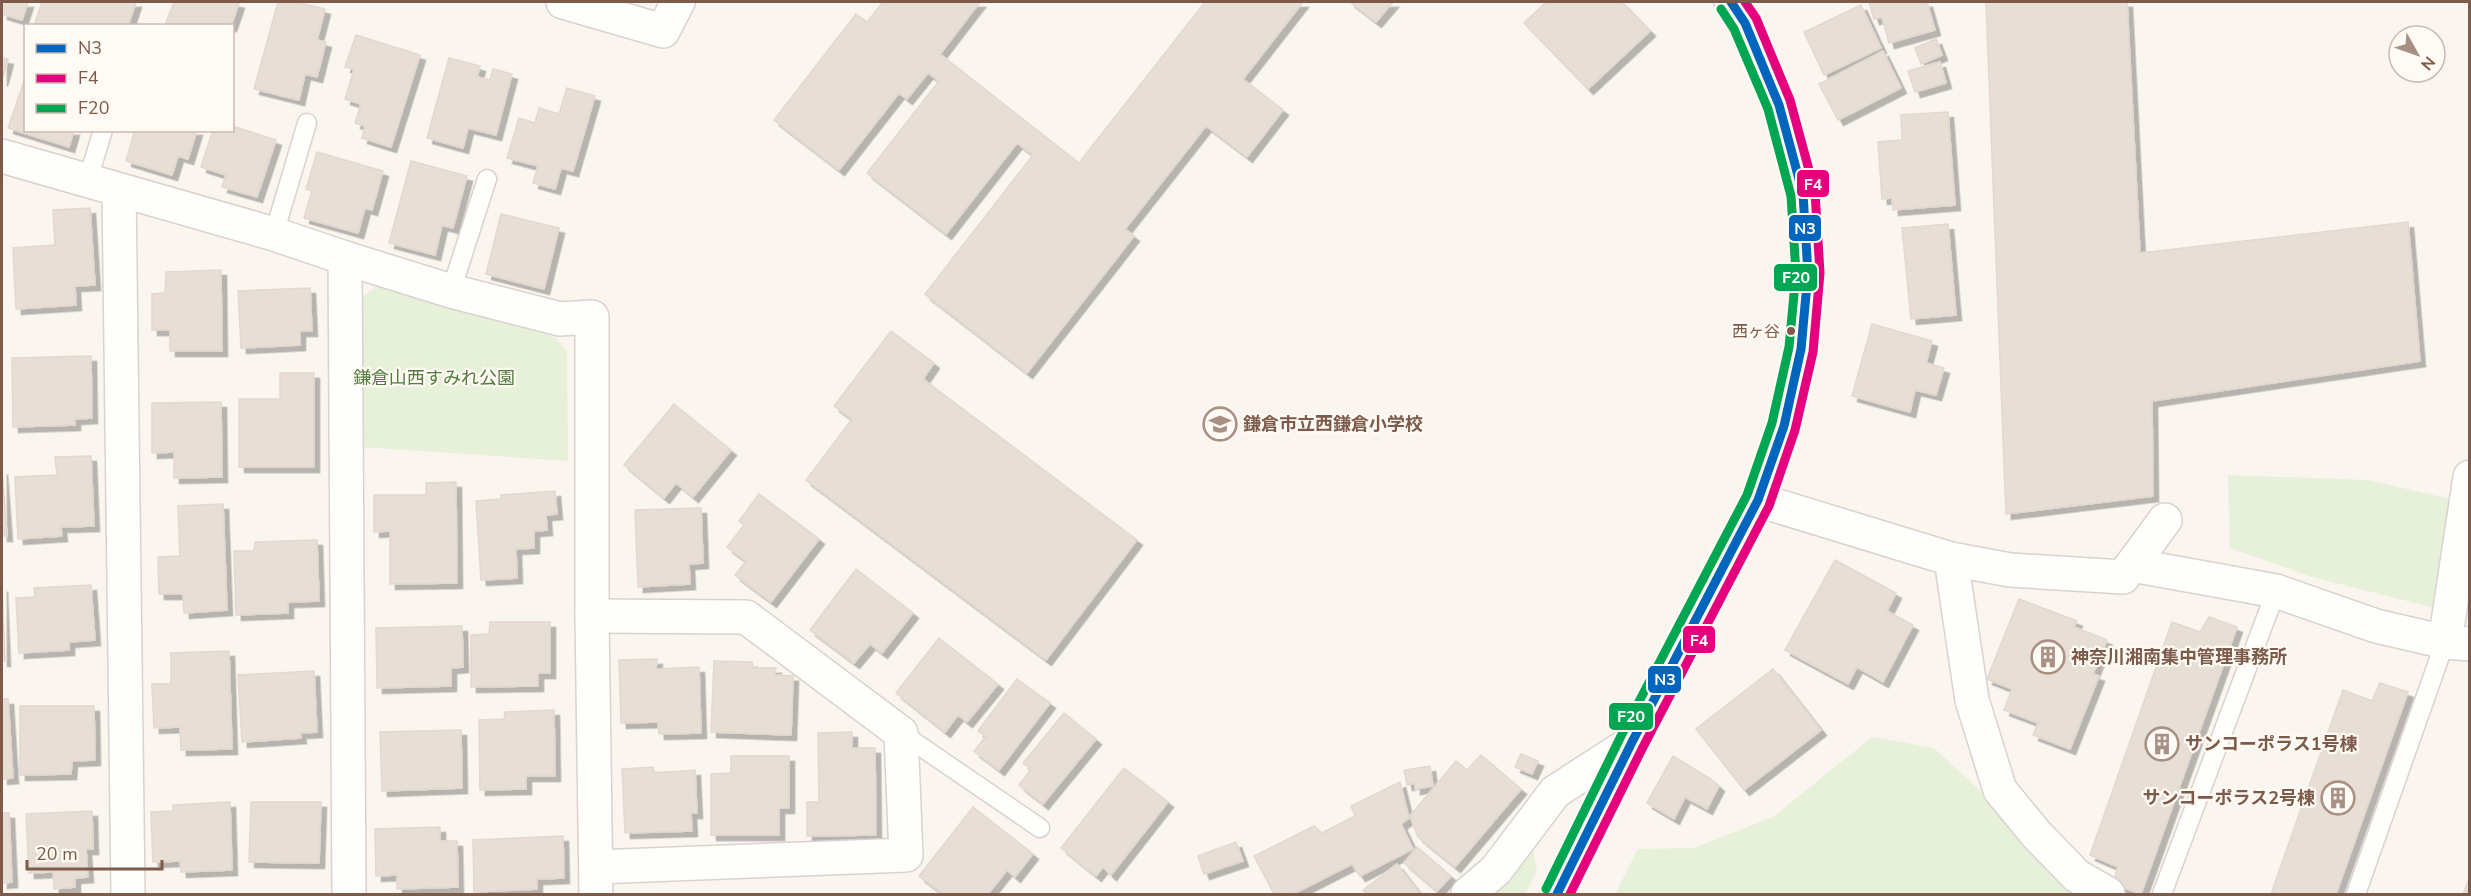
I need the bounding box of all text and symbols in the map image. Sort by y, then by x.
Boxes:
legend [24,24,234,132]
north arrow [2387,24,2447,84]
text: N3 [78,36,102,60]
text: N [2415,51,2440,75]
text: F4 [78,66,99,90]
text: F20 [78,96,109,120]
line badge: F4 [1796,169,1830,198]
text: F4 [1804,174,1823,196]
line badge: N3 [1788,214,1822,242]
text: N3 [1794,218,1816,240]
line badge: F20 [1773,263,1818,292]
text: F20 [1782,267,1810,289]
place label: 西ヶ谷 [1732,321,1780,343]
marker: 西ヶ谷 [1785,325,1797,337]
park label: 鎌倉山西すみれ公園 [353,366,515,390]
school or university icon: 鎌倉市立西鎌倉小学校 [1202,406,1238,442]
place label: 鎌倉市立西鎌倉小学校 [1243,412,1423,436]
line badge: F4 [1682,625,1716,654]
text: F4 [1690,630,1709,652]
building icon: 神奈川湘南集中管理事務所 [2030,639,2066,675]
place label: 神奈川湘南集中管理事務所 [2071,645,2287,669]
line badge: N3 [1647,665,1682,694]
text: N3 [1654,669,1676,691]
line badge: F20 [1608,702,1654,731]
text: F20 [1617,706,1645,728]
building icon: サンコーポラス1号棟 [2144,726,2180,762]
place label: サンコーポラス1号棟 [2185,732,2357,756]
building icon: サンコーポラス2号棟 [2320,780,2356,816]
place label: サンコーポラス2号棟 [2143,786,2315,810]
scale bar [27,833,162,871]
text: 20 m [36,842,78,866]

